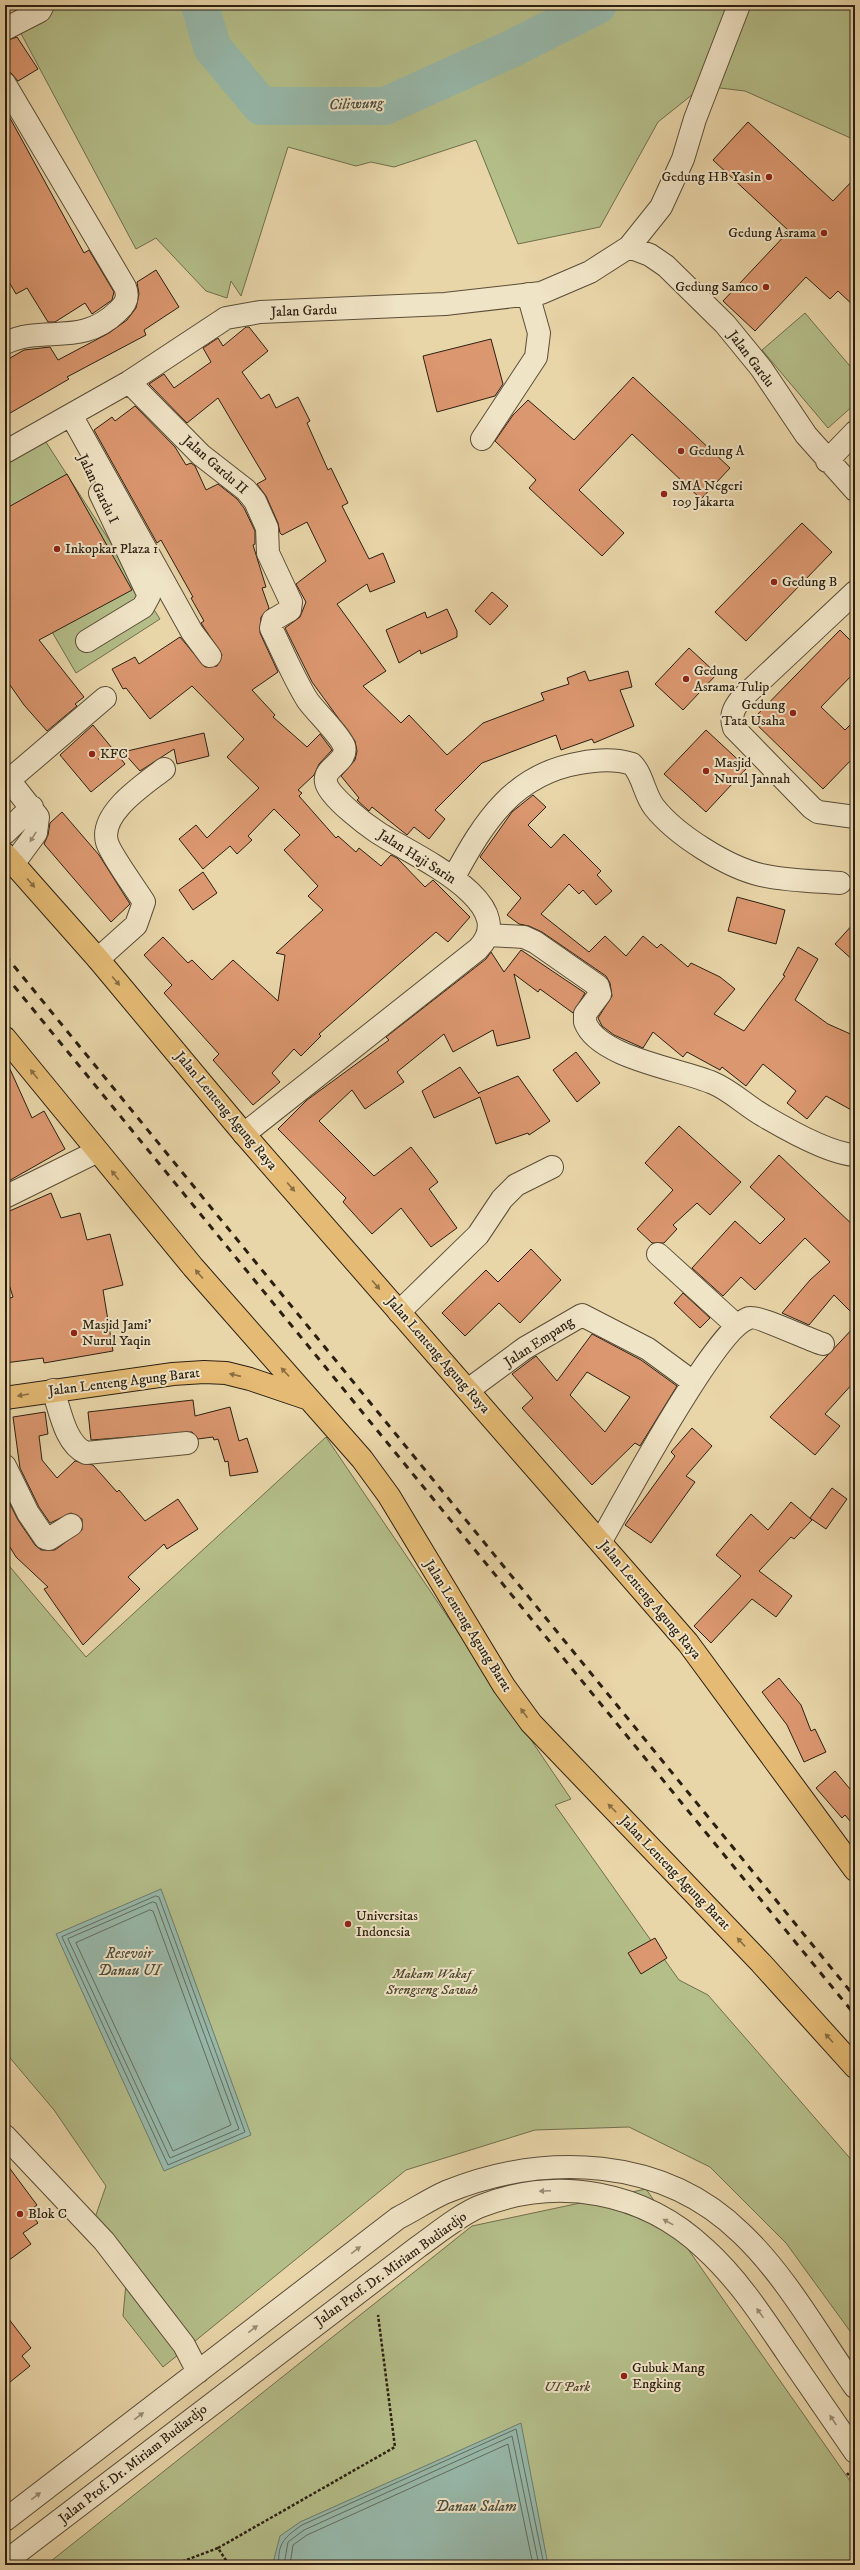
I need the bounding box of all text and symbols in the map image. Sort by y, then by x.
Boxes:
water label: Ciliwung [328,93,385,114]
place label: Gedung HB Yasin [661,168,762,186]
marker: Gedung HB Yasin [764,172,774,182]
place label: Gedung Asrama [728,224,816,242]
marker: Gedung Asrama [819,228,829,238]
place label: Gedung Sameo [675,278,758,296]
marker: Gedung Sameo [761,282,771,292]
street label: Jalan Gardu [269,301,338,321]
street label: Jalan Gardu [723,325,778,391]
street label: Jalan Gardu II [177,430,252,498]
place label: Gedung A [689,442,745,460]
marker: Gedung A [676,446,686,456]
street label: Jalan Gardu I [73,449,123,527]
place label: SMA Negeri 109 Jakarta [672,477,743,511]
marker: SMA Negeri 109 Jakarta [659,489,669,499]
place label: Inkopkar Plaza 1 [65,540,158,558]
marker: Inkopkar Plaza 1 [52,544,62,554]
place label: Gedung B [782,573,837,591]
marker: Gedung B [769,577,779,587]
place label: Gedung Asrama Tulip [694,662,769,696]
marker: Gedung Asrama Tulip [681,674,691,684]
place label: Gedung Tata Usaha [722,696,785,730]
marker: Gedung Tata Usaha [788,708,798,718]
place label: KFC [100,745,128,763]
marker: KFC [87,749,97,759]
place label: Masjid Nurul Jannah [714,754,791,788]
marker: Masjid Nurul Jannah [701,766,711,776]
street label: Jalan Haji Sarin [373,825,460,889]
one-way arrow [29,832,37,842]
one-way arrow [26,878,35,888]
one-way arrow [112,975,121,986]
street label: Jalan Lenteng Agung Raya [170,1046,281,1174]
one-way arrow [30,1068,39,1079]
one-way arrow [111,1170,120,1180]
one-way arrow [286,1182,295,1192]
one-way arrow [195,1269,204,1280]
one-way arrow [372,1280,381,1290]
street label: Jalan Lenteng Agung Raya [381,1291,494,1417]
street label: Jalan Empang [499,1313,577,1372]
place label: Masjid Jami' Nurul Yaqin [82,1316,152,1350]
marker: Masjid Jami' Nurul Yaqin [69,1328,79,1338]
street label: Jalan Lenteng Agung Barat [45,1364,201,1400]
one-way arrow [280,1367,290,1377]
one-way arrow [229,1372,241,1378]
one-way arrow [17,1393,29,1399]
street label: Jalan Lenteng Agung Raya [594,1535,705,1663]
street label: Jalan Lenteng Agung Barat [419,1555,516,1696]
one-way arrow [520,1708,528,1718]
one-way arrow [607,1803,617,1813]
street label: Jalan Lenteng Agung Barat [614,1811,735,1934]
place label: Universitas Indonesia [356,1907,418,1941]
marker: Universitas Indonesia [343,1919,353,1929]
one-way arrow [736,1937,746,1947]
water label: Resevoir Danau UI [98,1944,163,1980]
park label: Makam Wakaf Srengseng Sawah [385,1965,478,1999]
one-way arrow [824,2033,834,2043]
one-way arrow [538,2188,551,2194]
place label: Blok C [28,2205,67,2223]
street label: Jalan Prof. Dr. Miriam Budiardjo [310,2208,471,2331]
marker: Blok C [15,2209,25,2219]
one-way arrow [662,2219,674,2226]
one-way arrow [351,2246,361,2254]
one-way arrow [756,2307,764,2318]
one-way arrow [248,2325,259,2333]
place label: Gubuk Mang Engking [632,2359,705,2393]
marker: Gubuk Mang Engking [619,2371,629,2381]
park label: UI Park [544,2378,590,2396]
street label: Jalan Prof. Dr. Miriam Budiardjo [54,2400,211,2529]
one-way arrow [133,2412,144,2421]
one-way arrow [829,2415,837,2425]
one-way arrow [30,2491,41,2500]
water label: Danau Salam [435,2497,517,2516]

